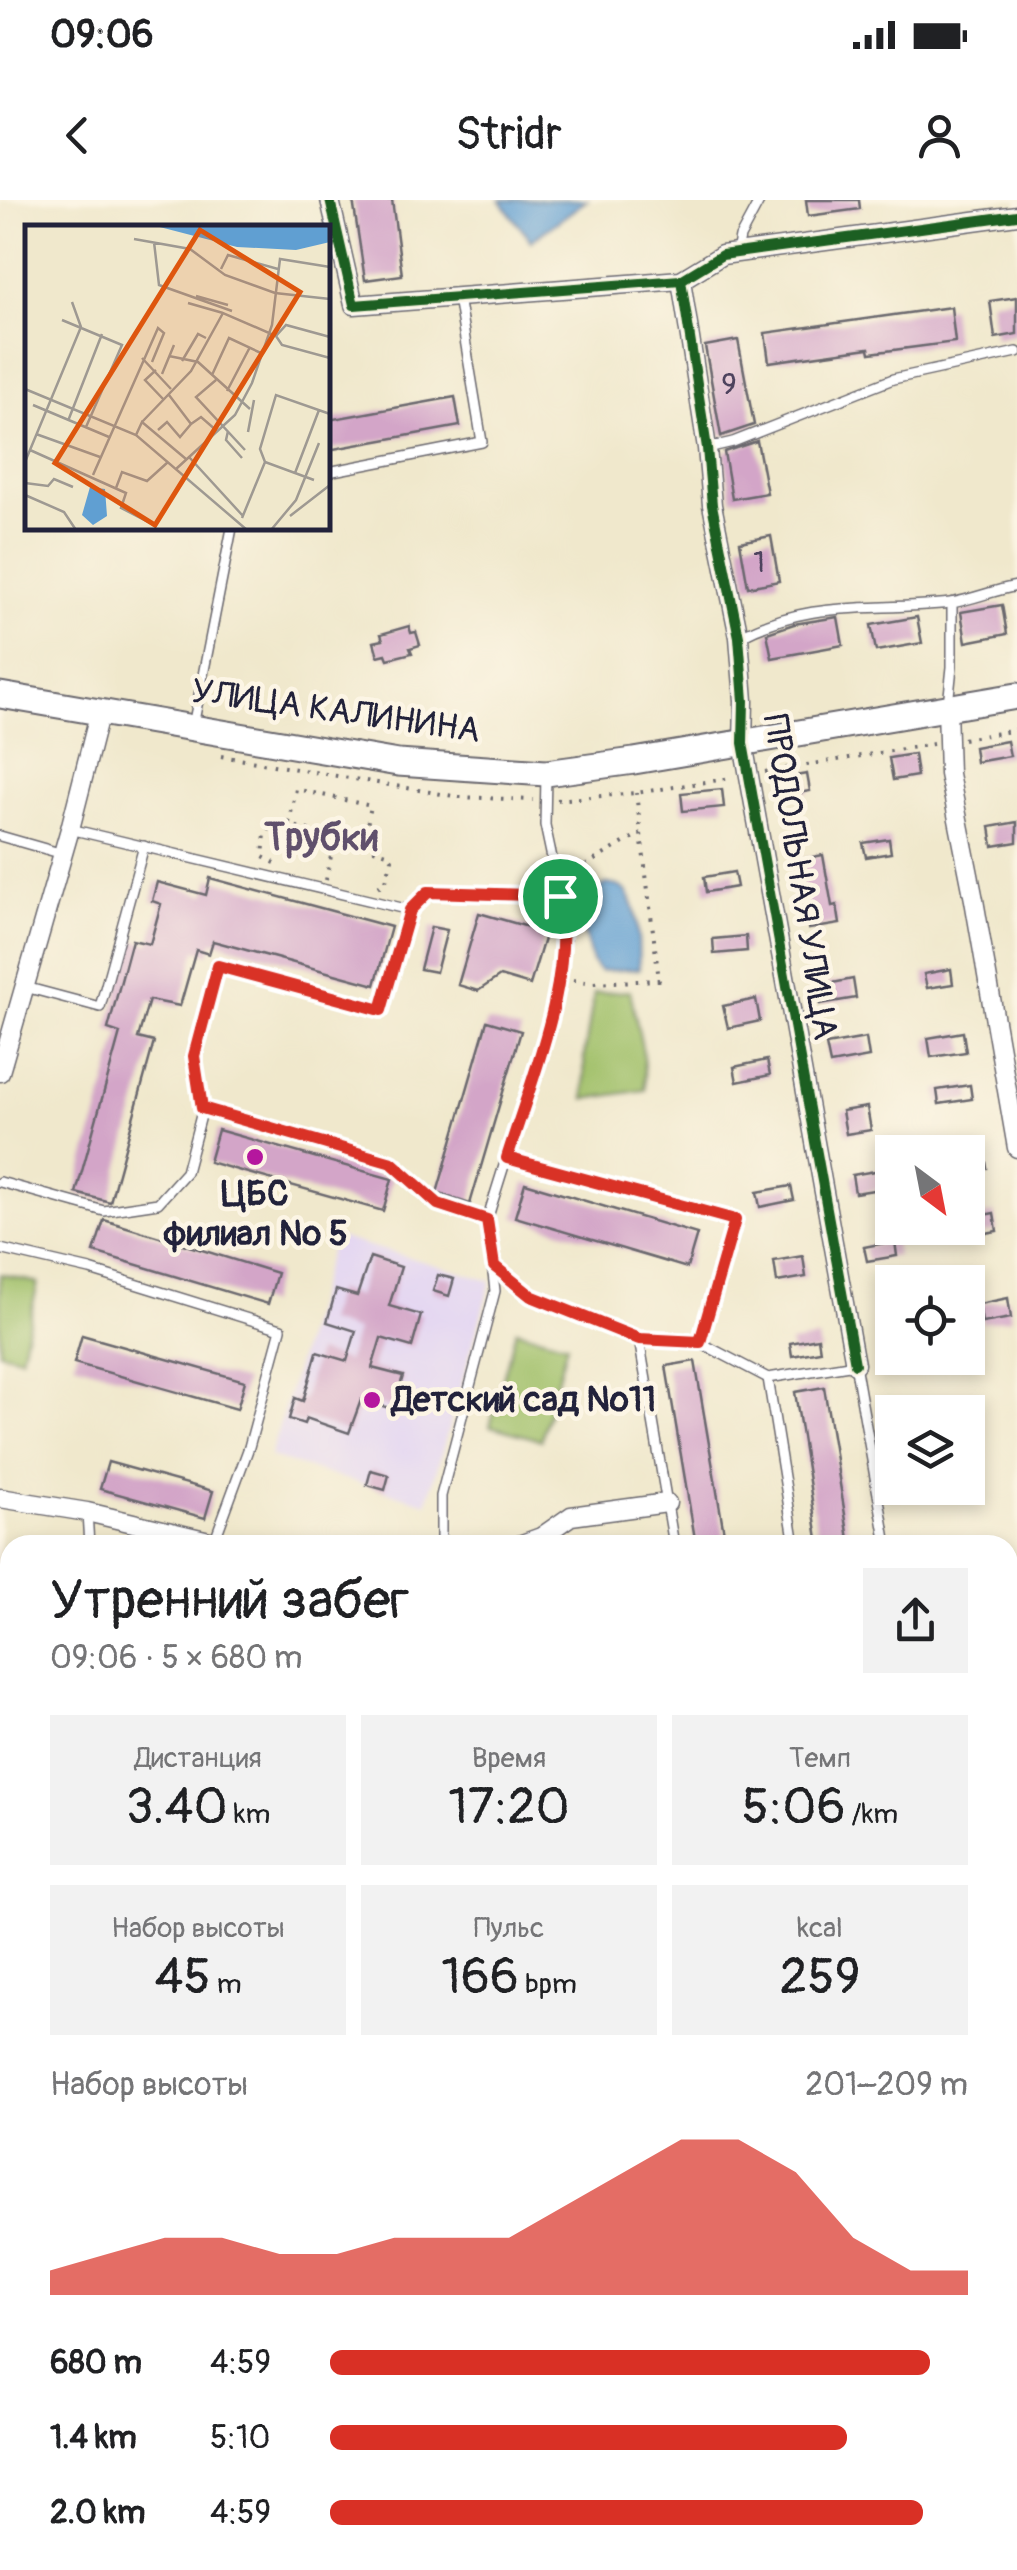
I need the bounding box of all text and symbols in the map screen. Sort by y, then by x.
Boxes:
text: 09:06 [50,11,154,59]
text: Stridr [455,107,562,163]
icon: back [50,108,105,163]
icon: person [912,108,967,163]
inset map [25,225,330,530]
house number: 9 [721,366,737,403]
house number: 1 [753,544,765,581]
street label: УЛИЦА КАЛИНИНА [189,669,483,753]
street label: ПРОДОЛЬНАЯ УЛИЦА [753,711,847,1043]
district label: Трубки [264,814,378,862]
pin [518,854,603,939]
icon: arrive [533,869,588,924]
north arrow [875,1135,985,1245]
map controls [875,1135,985,1505]
marker: ЦБС филиал № 5 [244,1146,266,1168]
place label: ЦБС филиал № 5 [162,1172,348,1256]
button: locate [875,1265,985,1375]
place label: Детский сад №11 [390,1378,656,1422]
marker: Детский сад №11 [361,1389,383,1411]
button: layers [875,1395,985,1505]
text: Утренний забег [50,1566,409,1635]
button: share [863,1568,968,1673]
text: 09:06 · 5 × 680 m [50,1638,302,1678]
text: Дистанция [134,1741,262,1776]
text: Время [472,1741,546,1776]
text: Темп [789,1741,851,1776]
text: 3.40 [126,1776,228,1839]
text: 17:20 [448,1776,570,1839]
text: 5:06 [742,1776,846,1839]
text: km [228,1797,270,1832]
text: /km [846,1797,898,1832]
text: Набор высоты [111,1911,285,1946]
text: Пульс [474,1911,544,1946]
text: kcal [797,1911,843,1946]
text: 45 [154,1946,211,2009]
text: 166 [441,1946,519,2009]
text: 259 [780,1946,860,2009]
text: m [211,1967,242,2002]
text: bpm [519,1967,577,2002]
text: Набор высоты [50,2065,248,2105]
text: 201–209 m [805,2065,968,2105]
text: 680 m [50,2343,142,2383]
text: 4:59 [210,2343,271,2383]
text: 1.4 km [50,2418,137,2458]
text: 5:10 [210,2418,270,2458]
text: 2.0 km [50,2493,145,2533]
text: 4:59 [210,2493,271,2533]

